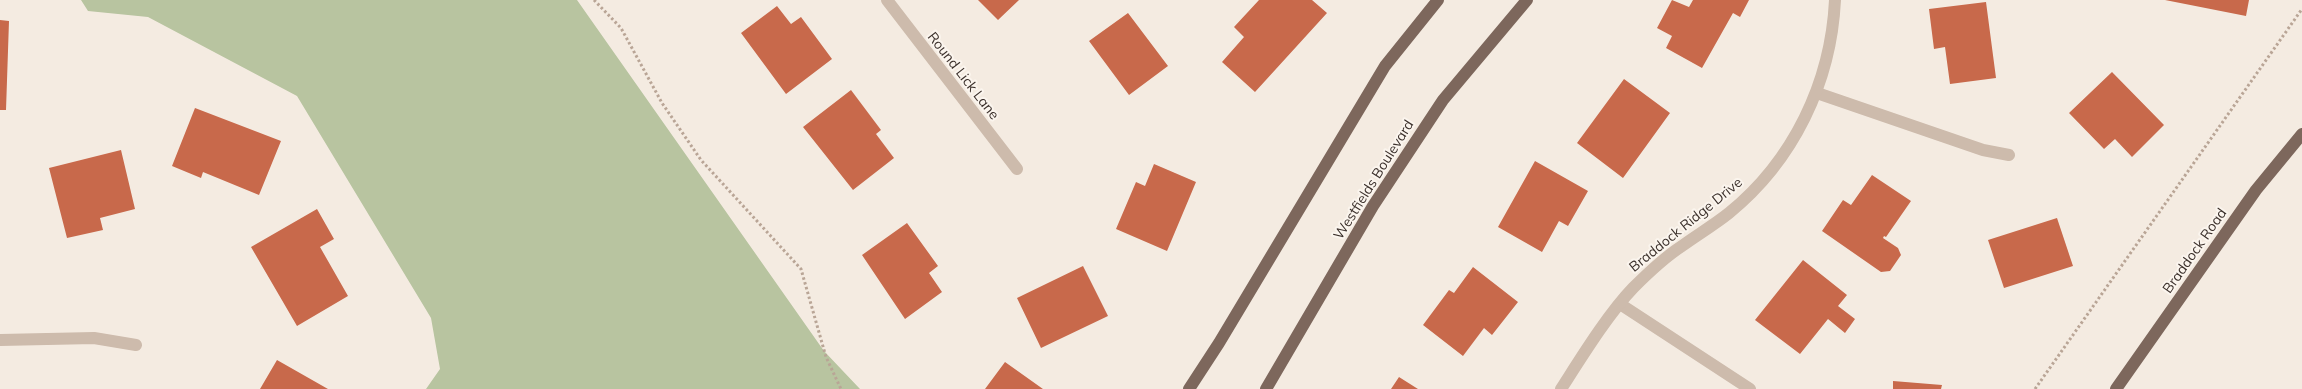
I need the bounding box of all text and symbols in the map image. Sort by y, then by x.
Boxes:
street label: Round Lick Lane [924,29,1002,123]
street label: Westfields Boulevard [1330,117,1418,243]
street label: Braddock Ridge Drive [1626,174,1746,276]
street label: Braddock Road [2159,205,2231,297]

